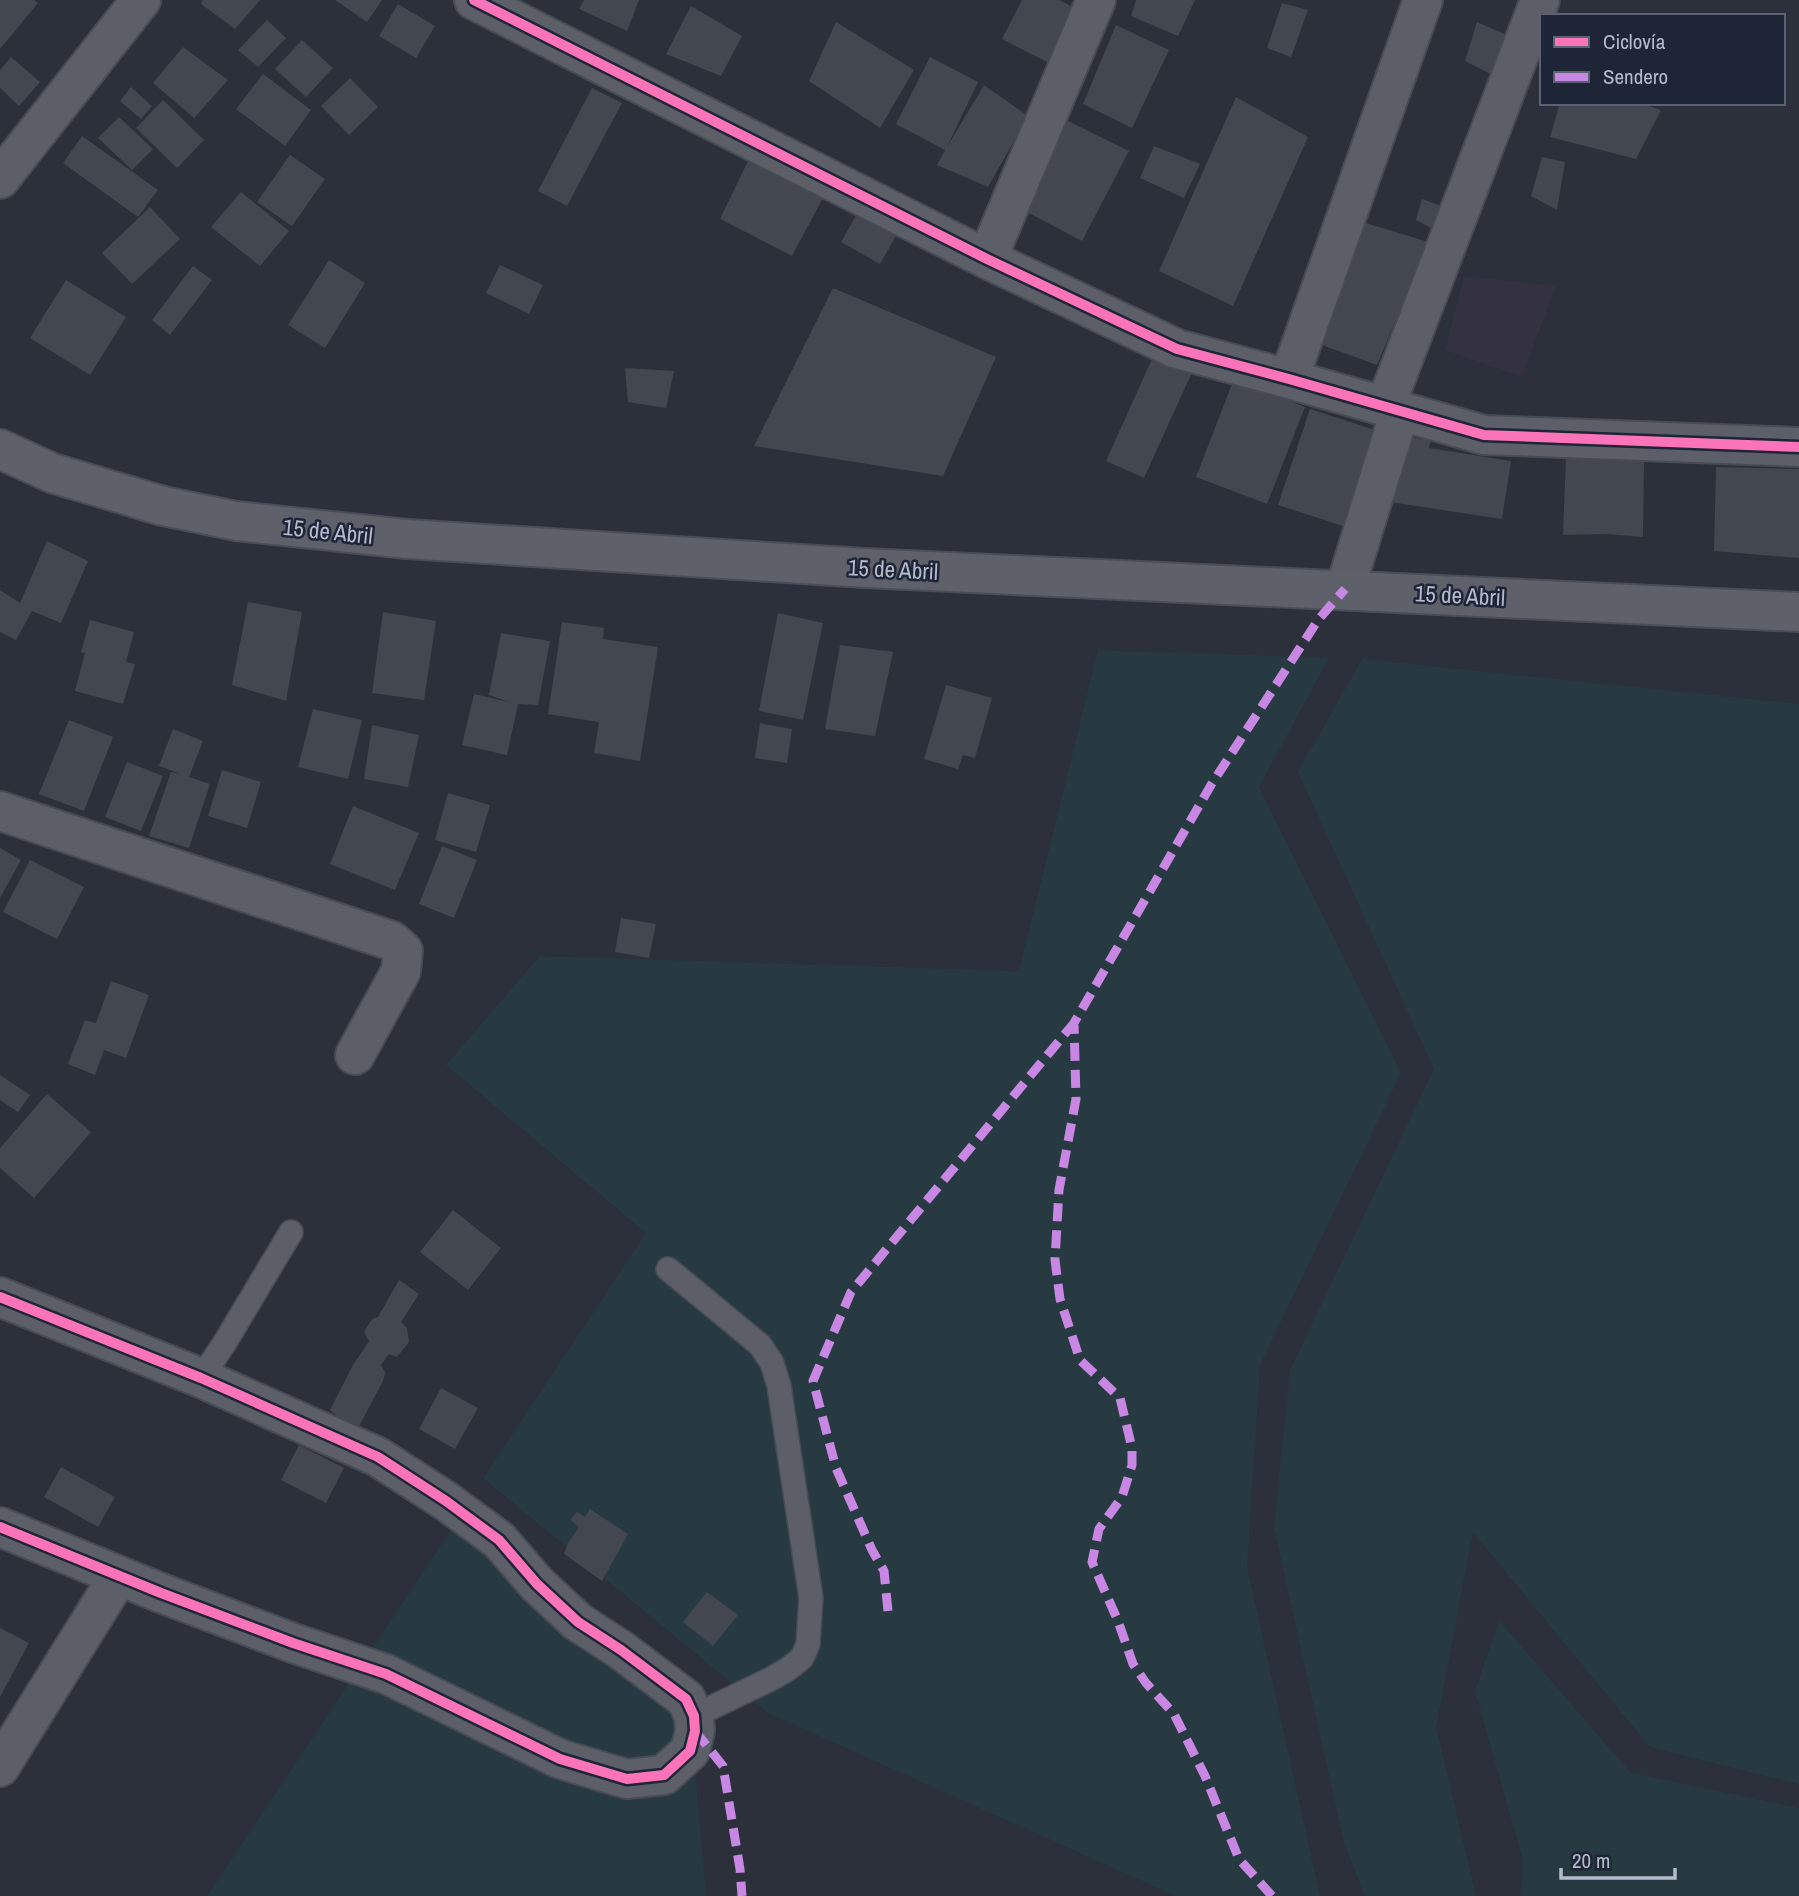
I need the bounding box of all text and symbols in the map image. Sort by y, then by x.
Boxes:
legend [1540,14,1785,105]
text: Ciclovía [1603,27,1666,56]
text: Sendero [1603,62,1668,91]
street label: 15 de Abril [282,511,374,551]
street label: 15 de Abril [847,551,939,587]
street label: 15 de Abril [1414,577,1506,613]
scale bar [1561,1836,1675,1880]
text: 20 m [1572,1846,1610,1875]

